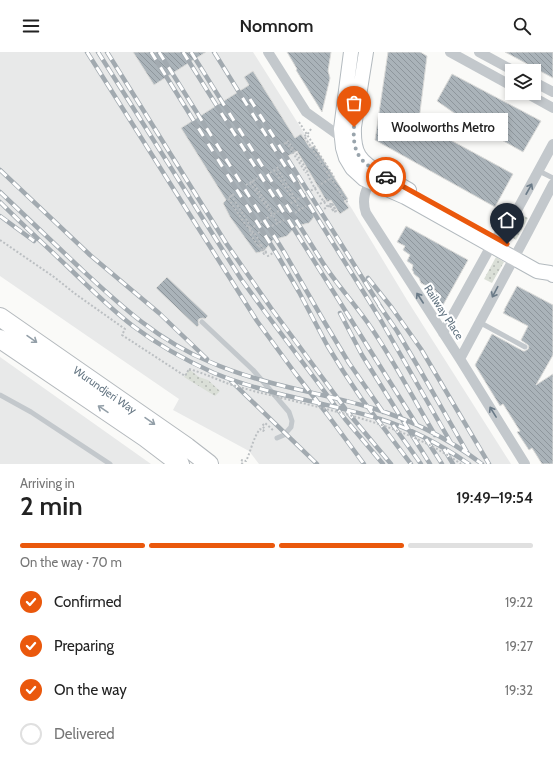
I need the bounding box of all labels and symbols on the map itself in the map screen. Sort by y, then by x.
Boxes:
pin [337,86,371,127]
callout: Woolworths Metro [378,113,508,141]
courier [366,157,406,197]
one-way arrow [525,183,533,195]
pin [490,203,524,244]
street label: Railway Place [421,282,467,342]
one-way arrow [491,286,499,298]
one-way arrow [416,292,424,303]
one-way arrow [26,335,37,343]
street label: Wurundjeri Way [71,363,140,417]
one-way arrow [98,405,109,413]
one-way arrow [488,406,496,418]
one-way arrow [144,417,155,425]

